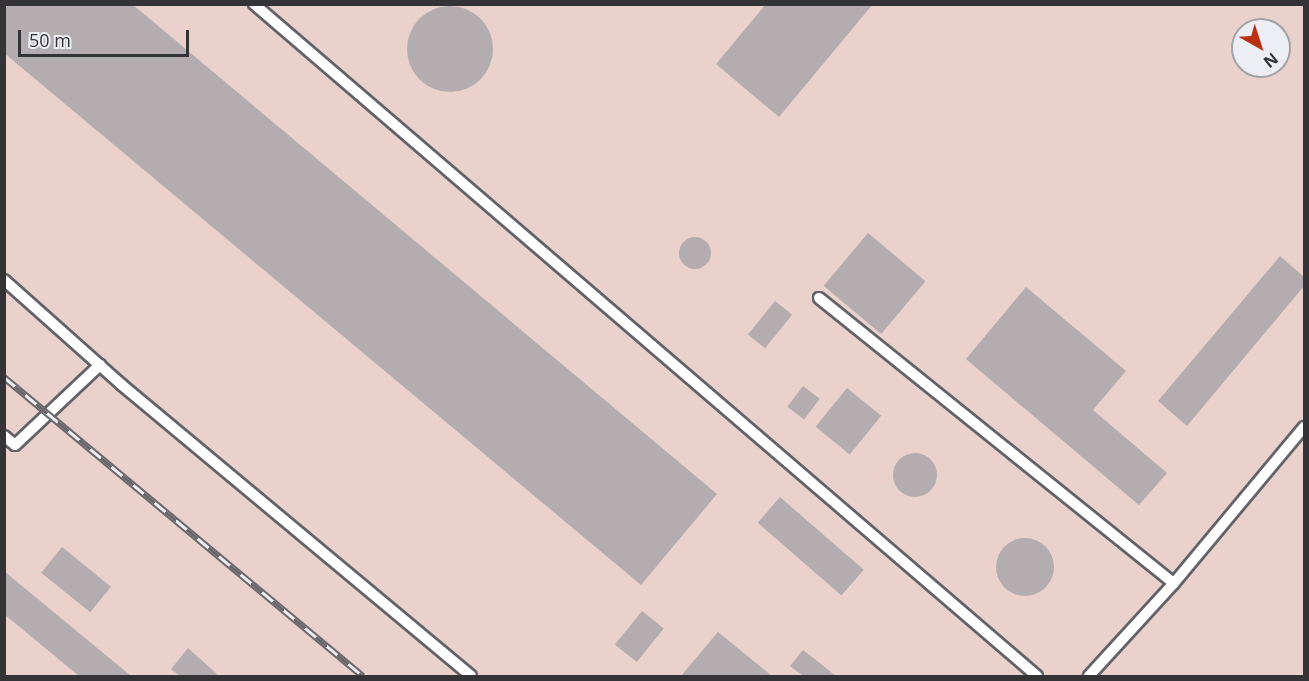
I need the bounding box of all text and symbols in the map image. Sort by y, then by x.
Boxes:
scale bar [21,18,192,56]
north arrow [1231,18,1291,78]
text: 50 m [29,28,71,52]
text: N [1259,48,1283,73]

